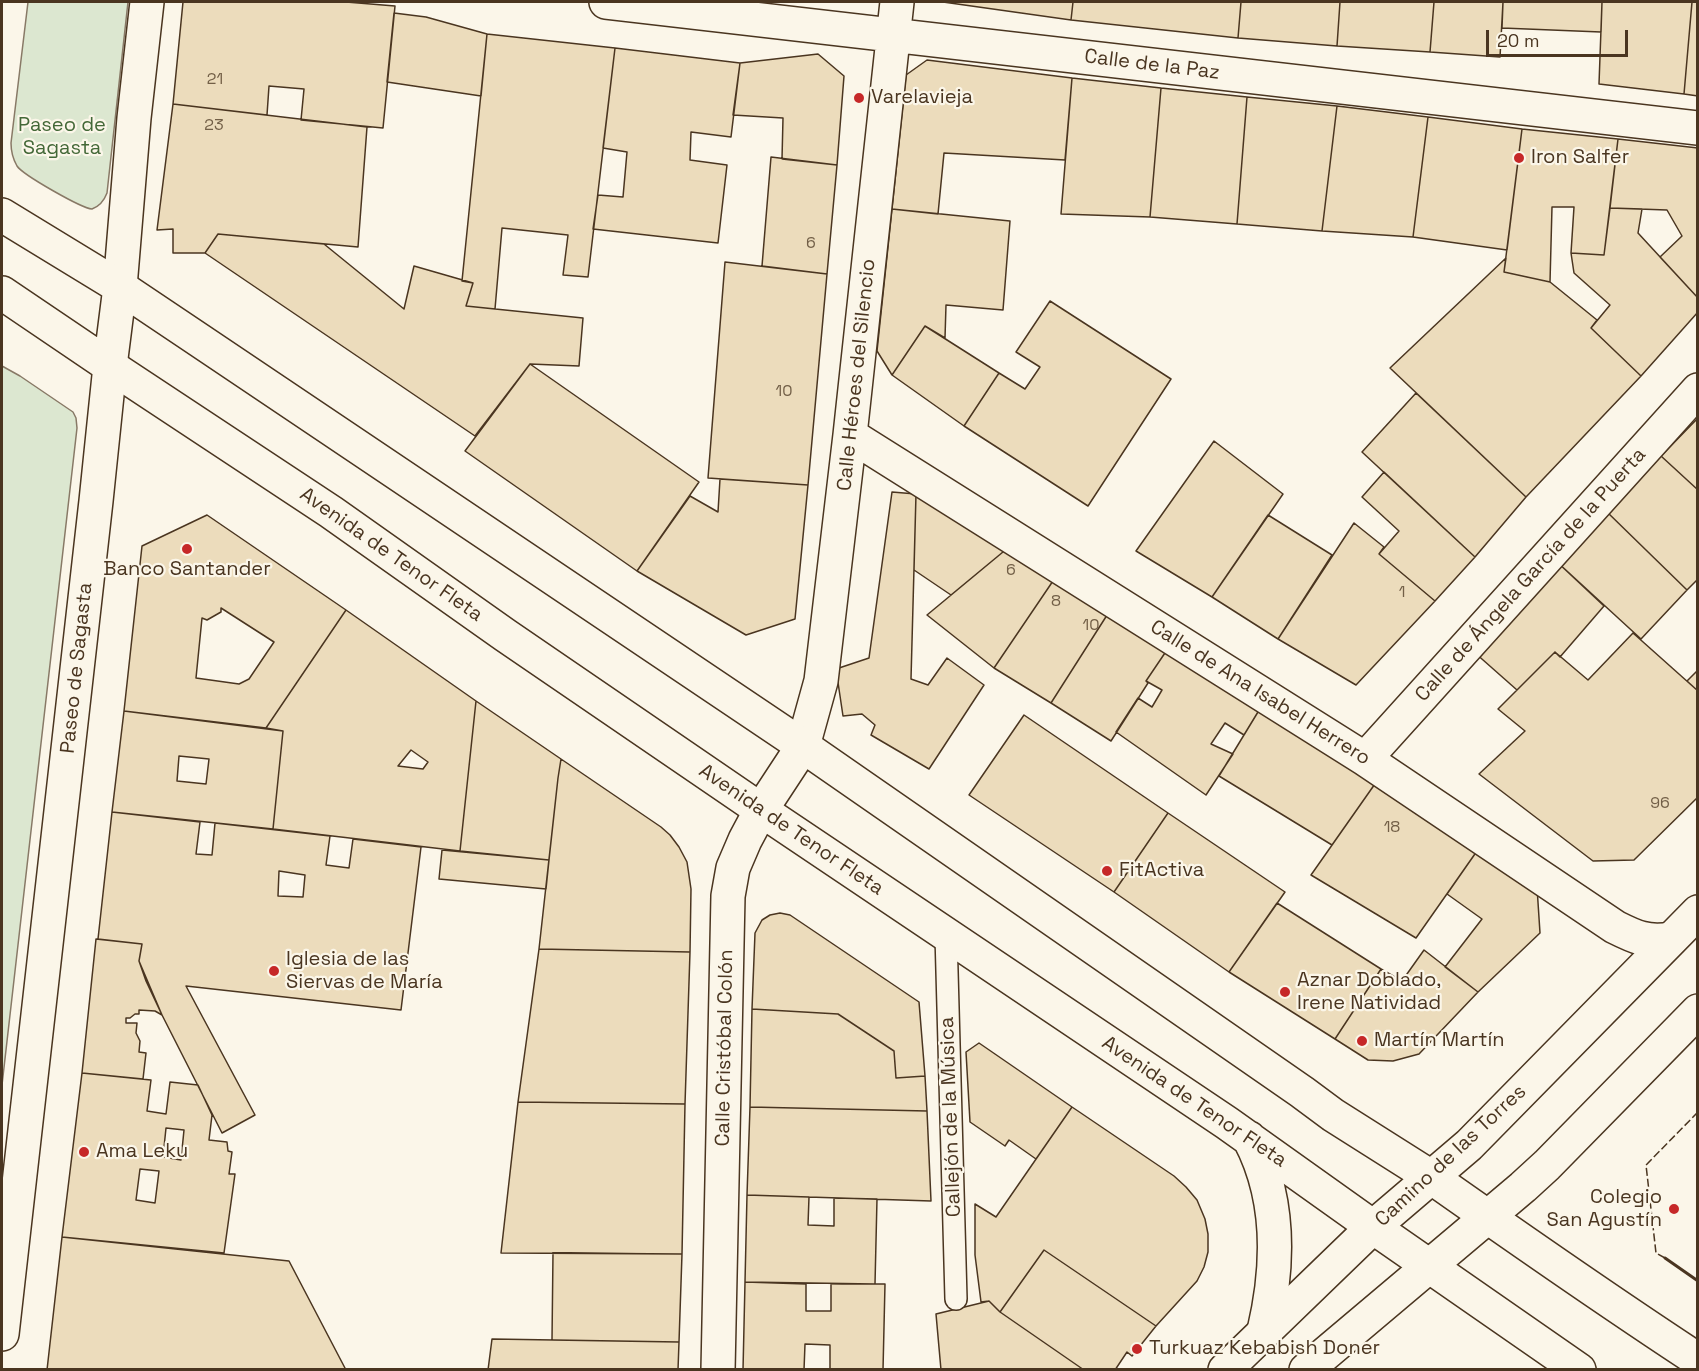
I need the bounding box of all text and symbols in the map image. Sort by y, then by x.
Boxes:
scale bar [1489,18,1632,56]
text: 20 m [1497,29,1540,52]
street label: Calle de la Paz [1083,45,1221,85]
house number: 21 [207,70,223,90]
place label: Varelavieja [871,86,973,110]
marker: Varelavieja [852,91,866,105]
park label: Paseo de Sagasta [18,114,106,161]
house number: 23 [204,116,224,136]
place label: Iron Salfer [1531,146,1629,170]
marker: Iron Salfer [1512,151,1526,165]
house number: 6 [806,234,816,254]
street label: Calle Héroes del Silencio [833,258,881,492]
house number: 10 [776,382,792,402]
street label: Calle de Ángela García de la Puerta [1411,443,1651,707]
street label: Avenida de Tenor Fleta [295,483,487,627]
marker: Banco Santander [180,542,194,556]
place label: Banco Santander [103,558,271,582]
house number: 6 [1006,561,1016,581]
street label: Paseo de Sagasta [56,581,98,755]
house number: 1 [1399,583,1405,603]
house number: 8 [1051,592,1061,612]
street label: Calle de Ana Isabel Herrero [1145,615,1375,771]
house number: 10 [1083,616,1099,636]
street label: Avenida de Tenor Fleta [694,759,888,901]
house number: 96 [1650,794,1670,814]
house number: 18 [1384,818,1400,838]
place label: FitActiva [1119,859,1204,883]
marker: FitActiva [1100,864,1114,878]
place label: Iglesia de las Siervas de María [286,948,443,995]
street label: Calle Cristóbal Colón [711,949,739,1147]
marker: Iglesia de las Siervas de María [267,964,281,978]
place label: Aznar Doblado, Irene Natividad [1297,969,1441,1016]
marker: Aznar Doblado, Irene Natividad [1278,985,1292,999]
street label: Callejón de la Música [936,1016,966,1218]
place label: Martín Martín [1374,1029,1505,1053]
street label: Avenida de Tenor Fleta [1097,1031,1291,1173]
marker: Martín Martín [1355,1034,1369,1048]
street label: Camino de las Torres [1371,1080,1531,1232]
place label: Ama Leku [96,1140,188,1164]
marker: Ama Leku [77,1145,91,1159]
place label: Colegio San Agustín [1546,1186,1662,1233]
marker: Colegio San Agustín [1667,1202,1681,1216]
place label: Turkuaz Kebabish Doner [1149,1337,1380,1361]
marker: Turkuaz Kebabish Doner [1130,1342,1144,1356]

